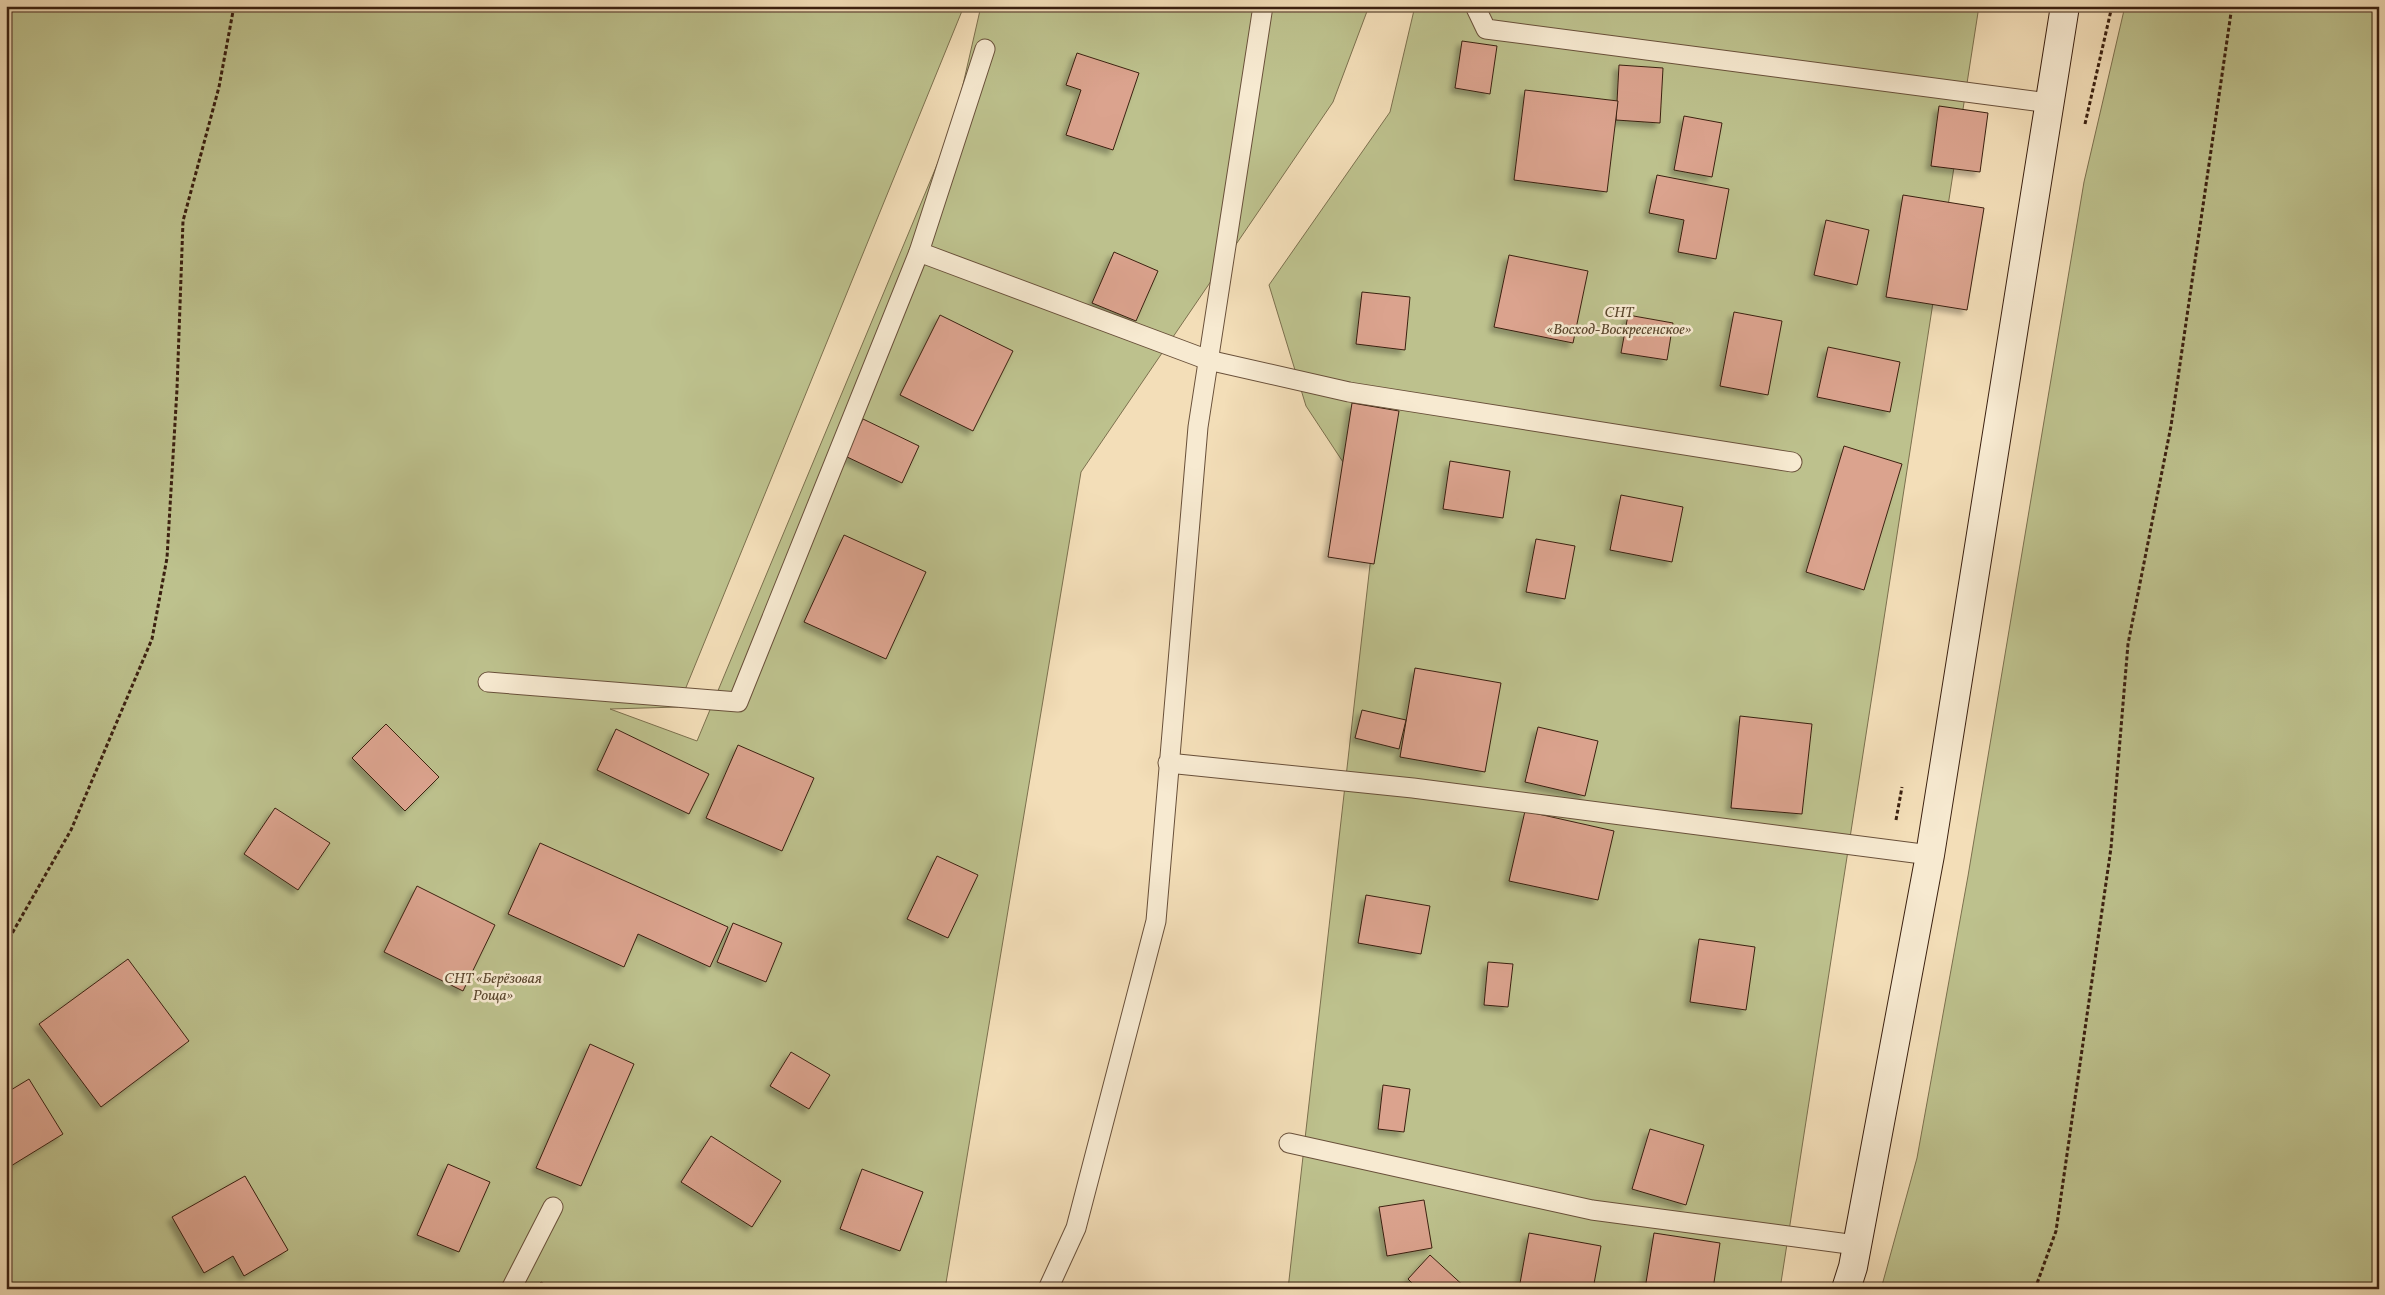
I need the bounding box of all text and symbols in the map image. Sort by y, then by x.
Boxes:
park label: СНТ «Восход-Воскресенское» [1547,303,1692,341]
park label: СНТ «Берёзовая Роща» [444,969,542,1007]

